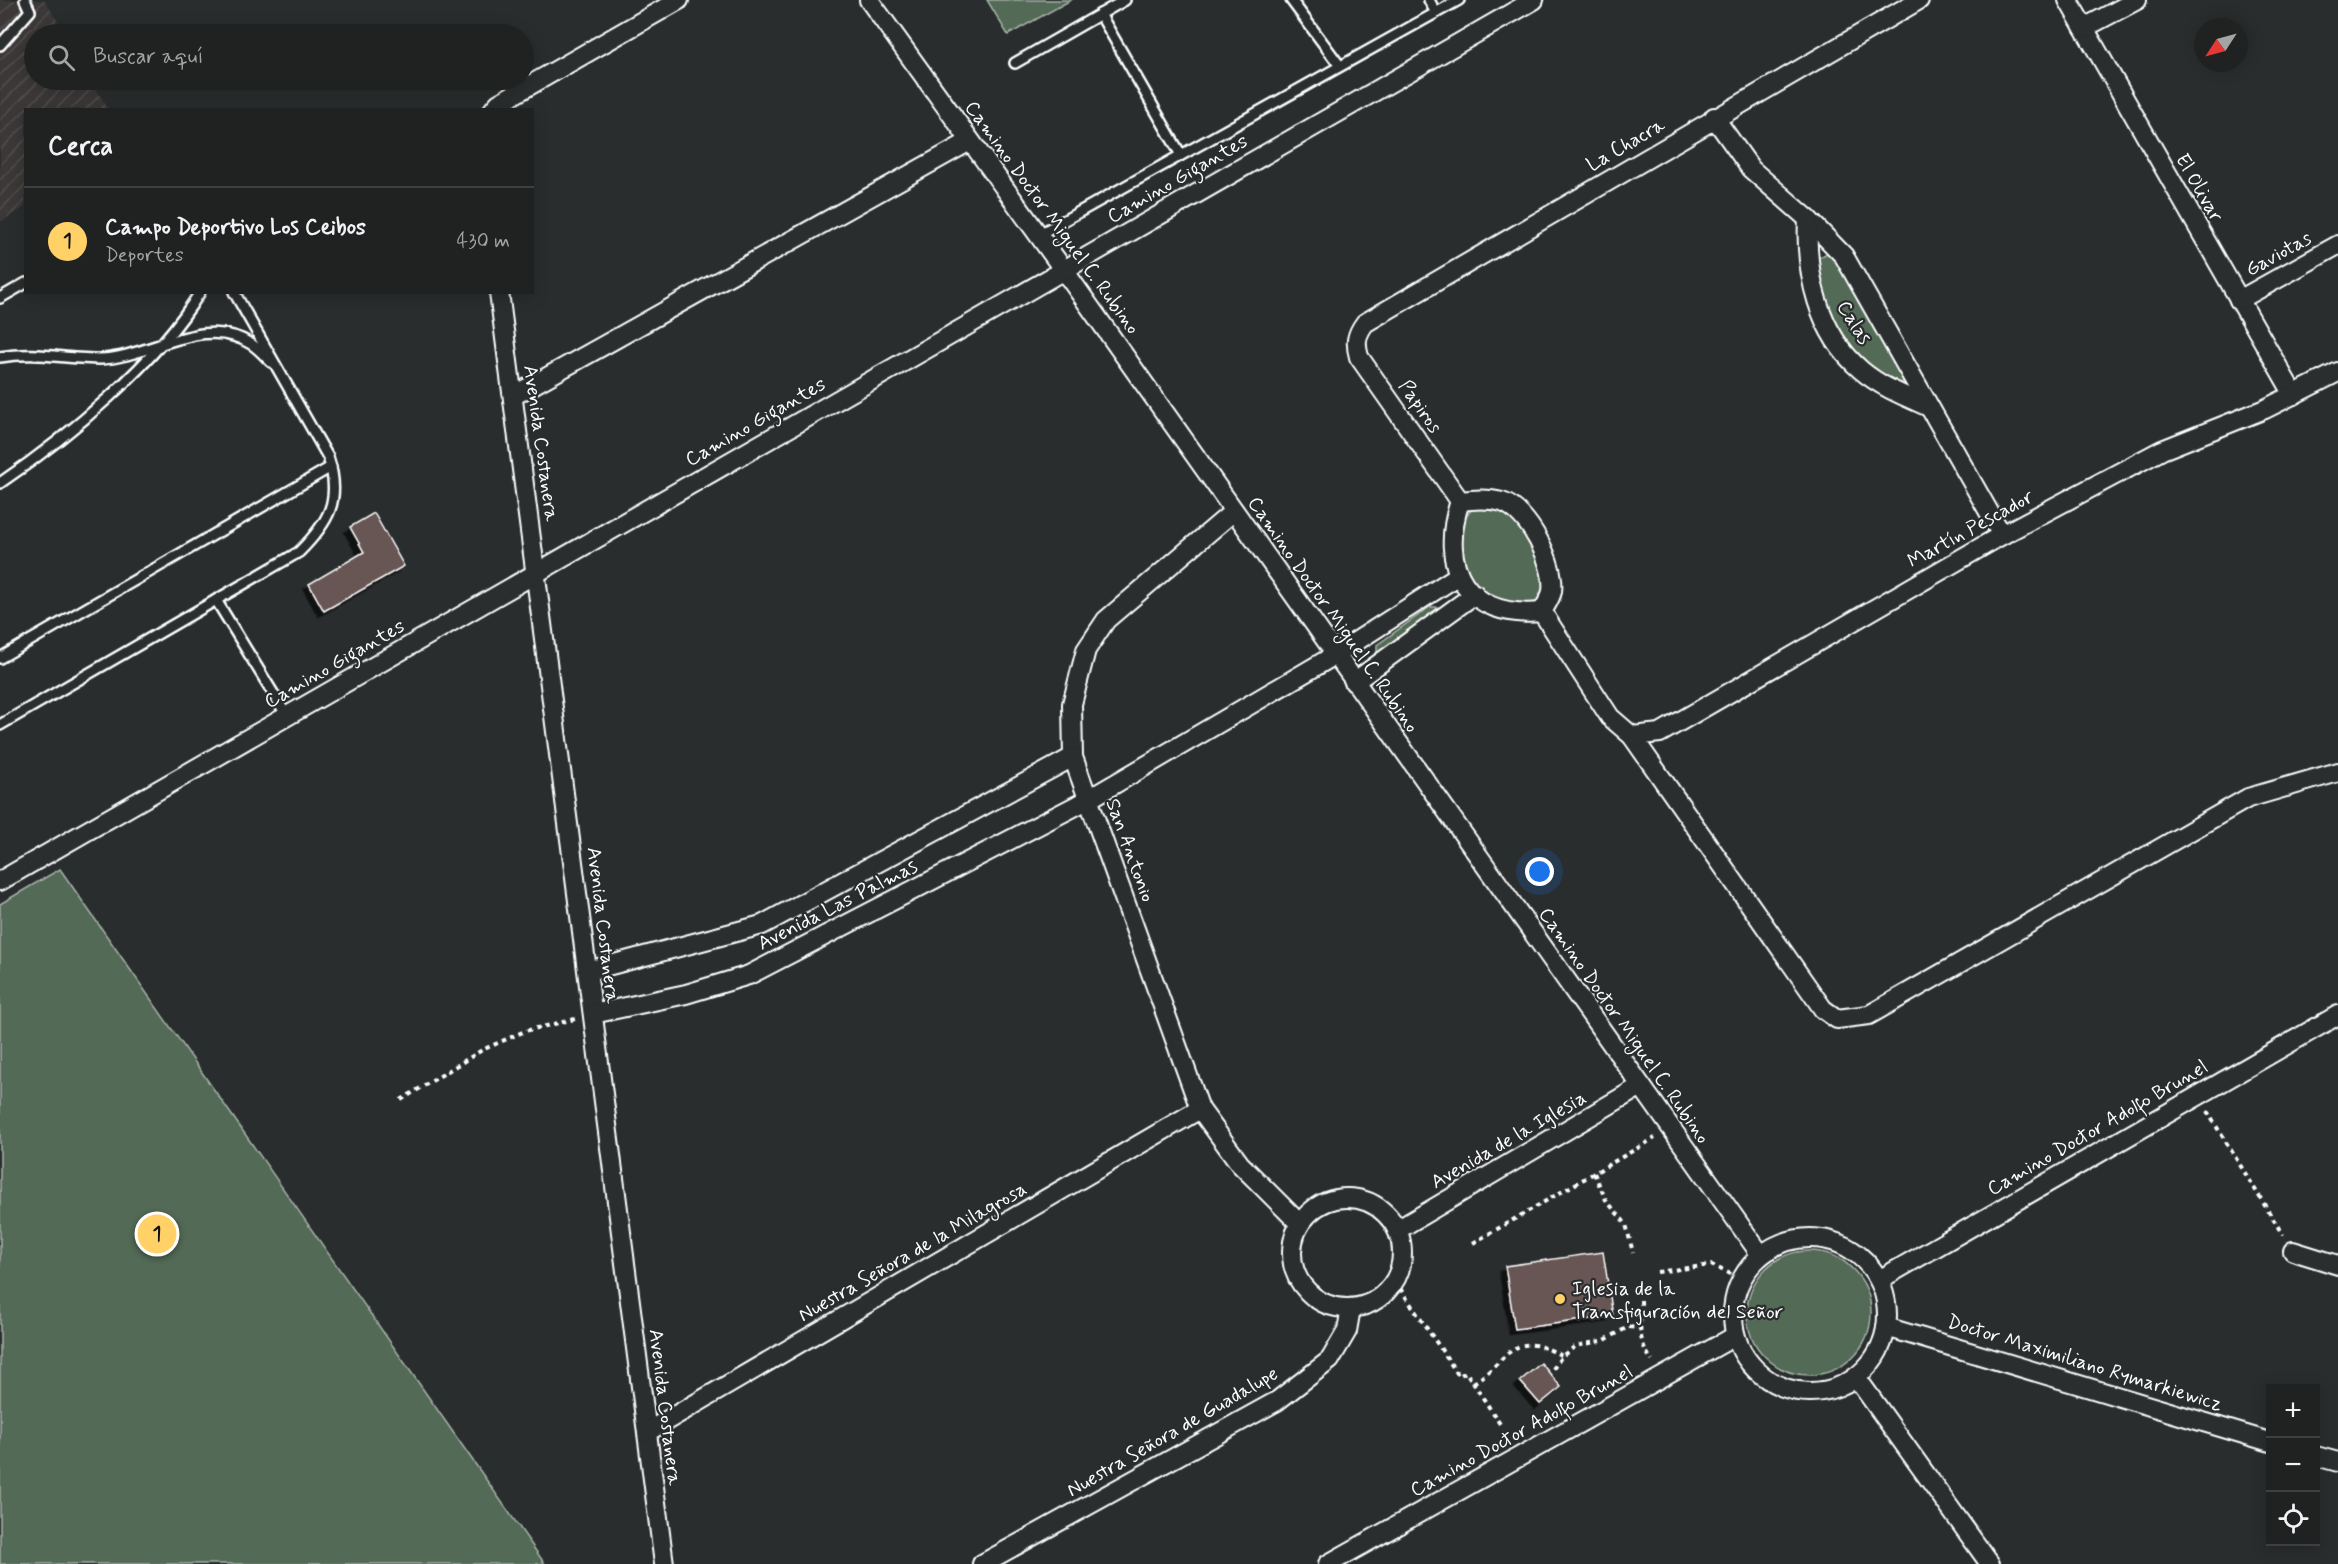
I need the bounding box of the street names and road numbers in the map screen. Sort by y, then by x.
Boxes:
street label: Camino Doctor Miguel C. Rubino [957,96,1146,341]
street label: La Chacra [1582,112,1671,179]
street label: Camino Gigantes [1103,128,1254,232]
street label: El Olivar [2168,149,2229,227]
street label: Gaviotas [2241,225,2317,284]
street label: Calas [1830,296,1878,350]
street label: Avenida Costanera [516,363,565,524]
street label: Camino Gigantes [681,371,832,475]
street label: Papiros [1392,375,1448,439]
street label: Martín Pescador [1903,483,2039,575]
street label: Camino Doctor Miguel C. Rubino [1240,491,1425,739]
street label: Camino Gigantes [260,613,411,717]
street label: San Antonio [1098,795,1161,906]
street label: Avenida Costanera [580,845,626,1006]
street label: Avenida Las Palmas [753,853,922,957]
street label: Camino Doctor Miguel C. Rubino [1531,902,1716,1150]
street label: Camino Doctor Adolfo Brunel [1982,1054,2214,1204]
street label: Avenida de la Iglesia [1426,1085,1592,1196]
street label: Nuestra Señora de la Milagrosa [794,1176,1032,1330]
street label: Doctor Maximiliano Rymarkiewicz [1944,1309,2225,1418]
street label: Avenida Costanera [642,1327,688,1488]
street label: Camino Doctor Adolfo Brunel [1406,1359,1639,1506]
street label: Nuestra Señora de Guadalupe [1062,1361,1283,1504]

